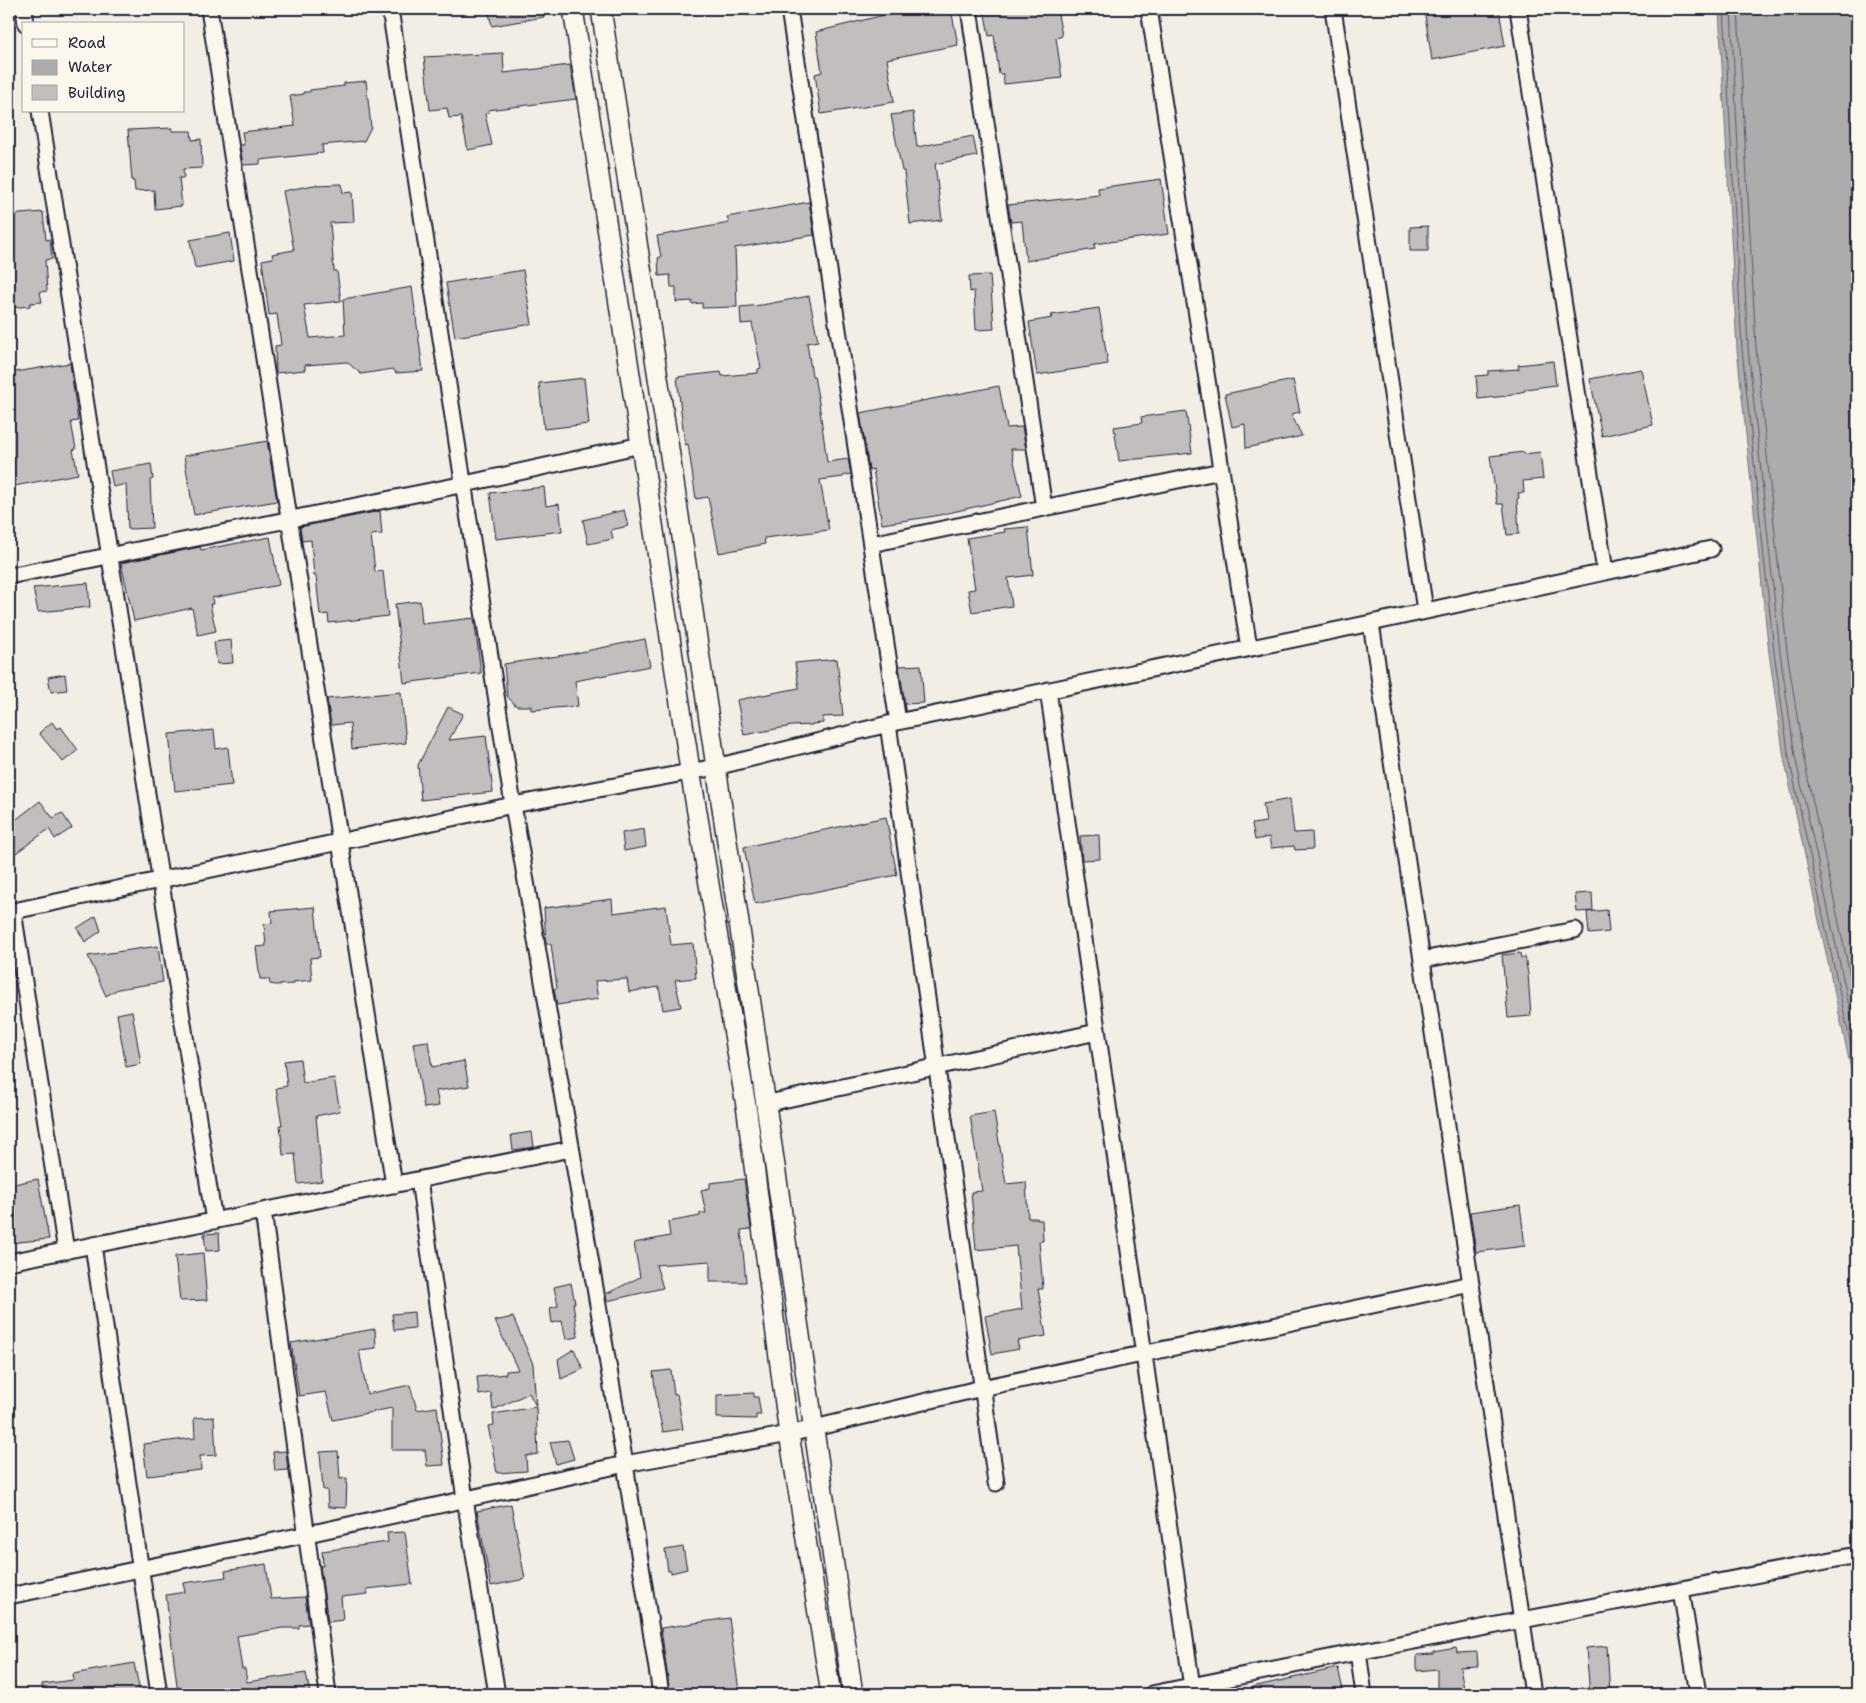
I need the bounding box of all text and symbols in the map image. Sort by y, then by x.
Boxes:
legend [22,22,185,112]
text: Road [68,33,106,53]
text: Water [68,57,112,77]
text: Building [68,83,125,103]

